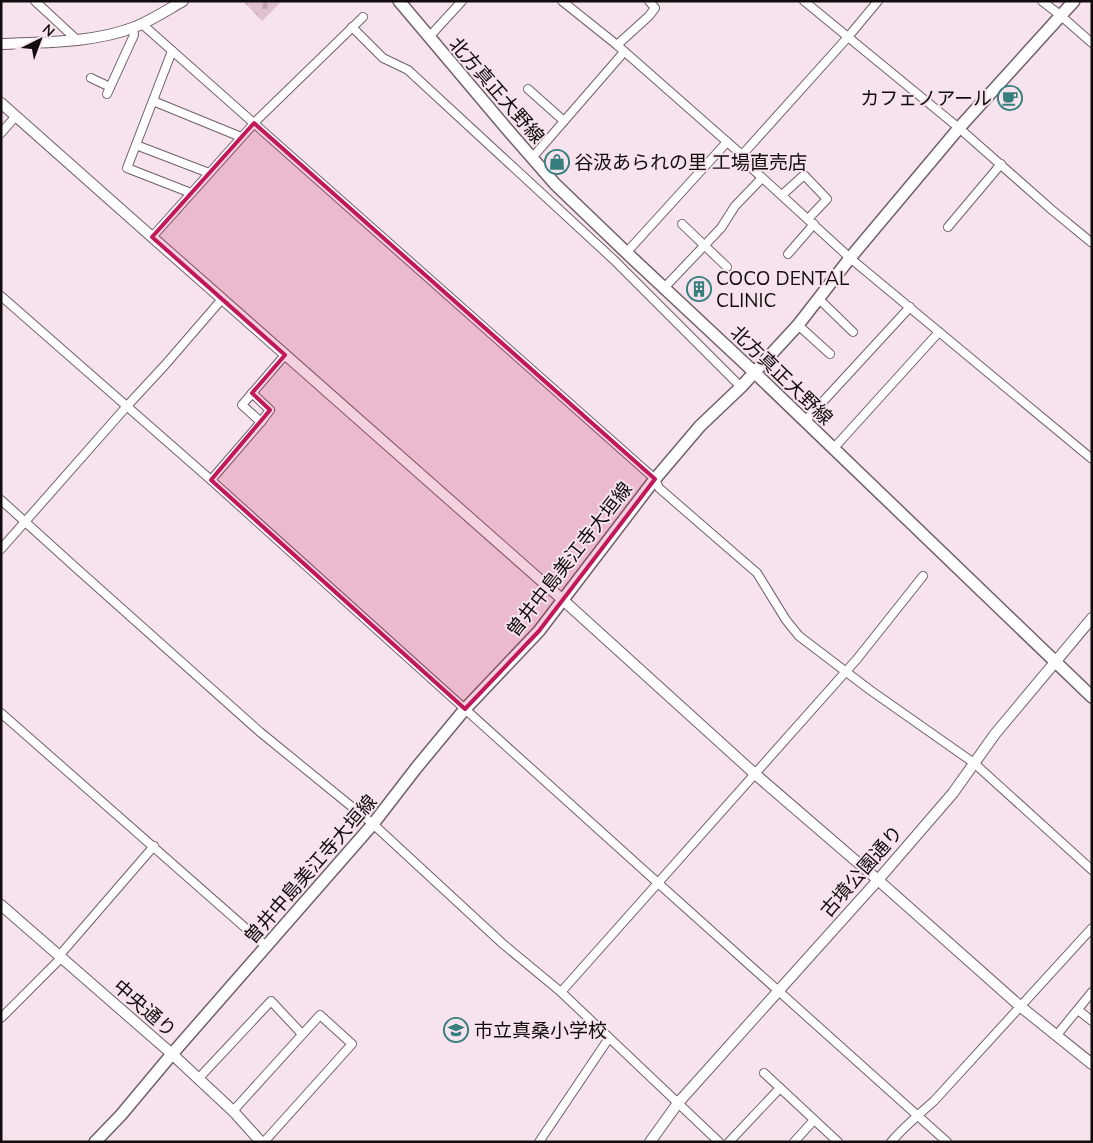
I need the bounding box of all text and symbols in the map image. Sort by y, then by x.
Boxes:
north arrow [15,15,65,65]
text: N [39,20,59,41]
street label: 北方真正大野線 [444,32,550,148]
cafe icon: カフェノアール [997,85,1023,111]
place label: カフェノアール [860,86,992,110]
shop icon: 谷汲あられの里 工場直売店 [544,149,570,175]
place label: 谷汲あられの里 工場直売店 [574,150,807,174]
place label: COCO DENTAL CLINIC [716,266,850,312]
building icon: COCO DENTAL CLINIC [686,276,712,302]
street label: 北方真正大野線 [726,320,838,430]
street label: 曽井中島美江寺大垣線 [501,477,637,641]
street label: 曽井中島美江寺大垣線 [239,789,381,949]
street label: 古墳公園通り [815,820,907,922]
street label: 中央通り [108,974,182,1042]
school or university icon: 市立真桑小学校 [443,1017,469,1043]
place label: 市立真桑小学校 [474,1018,607,1042]

